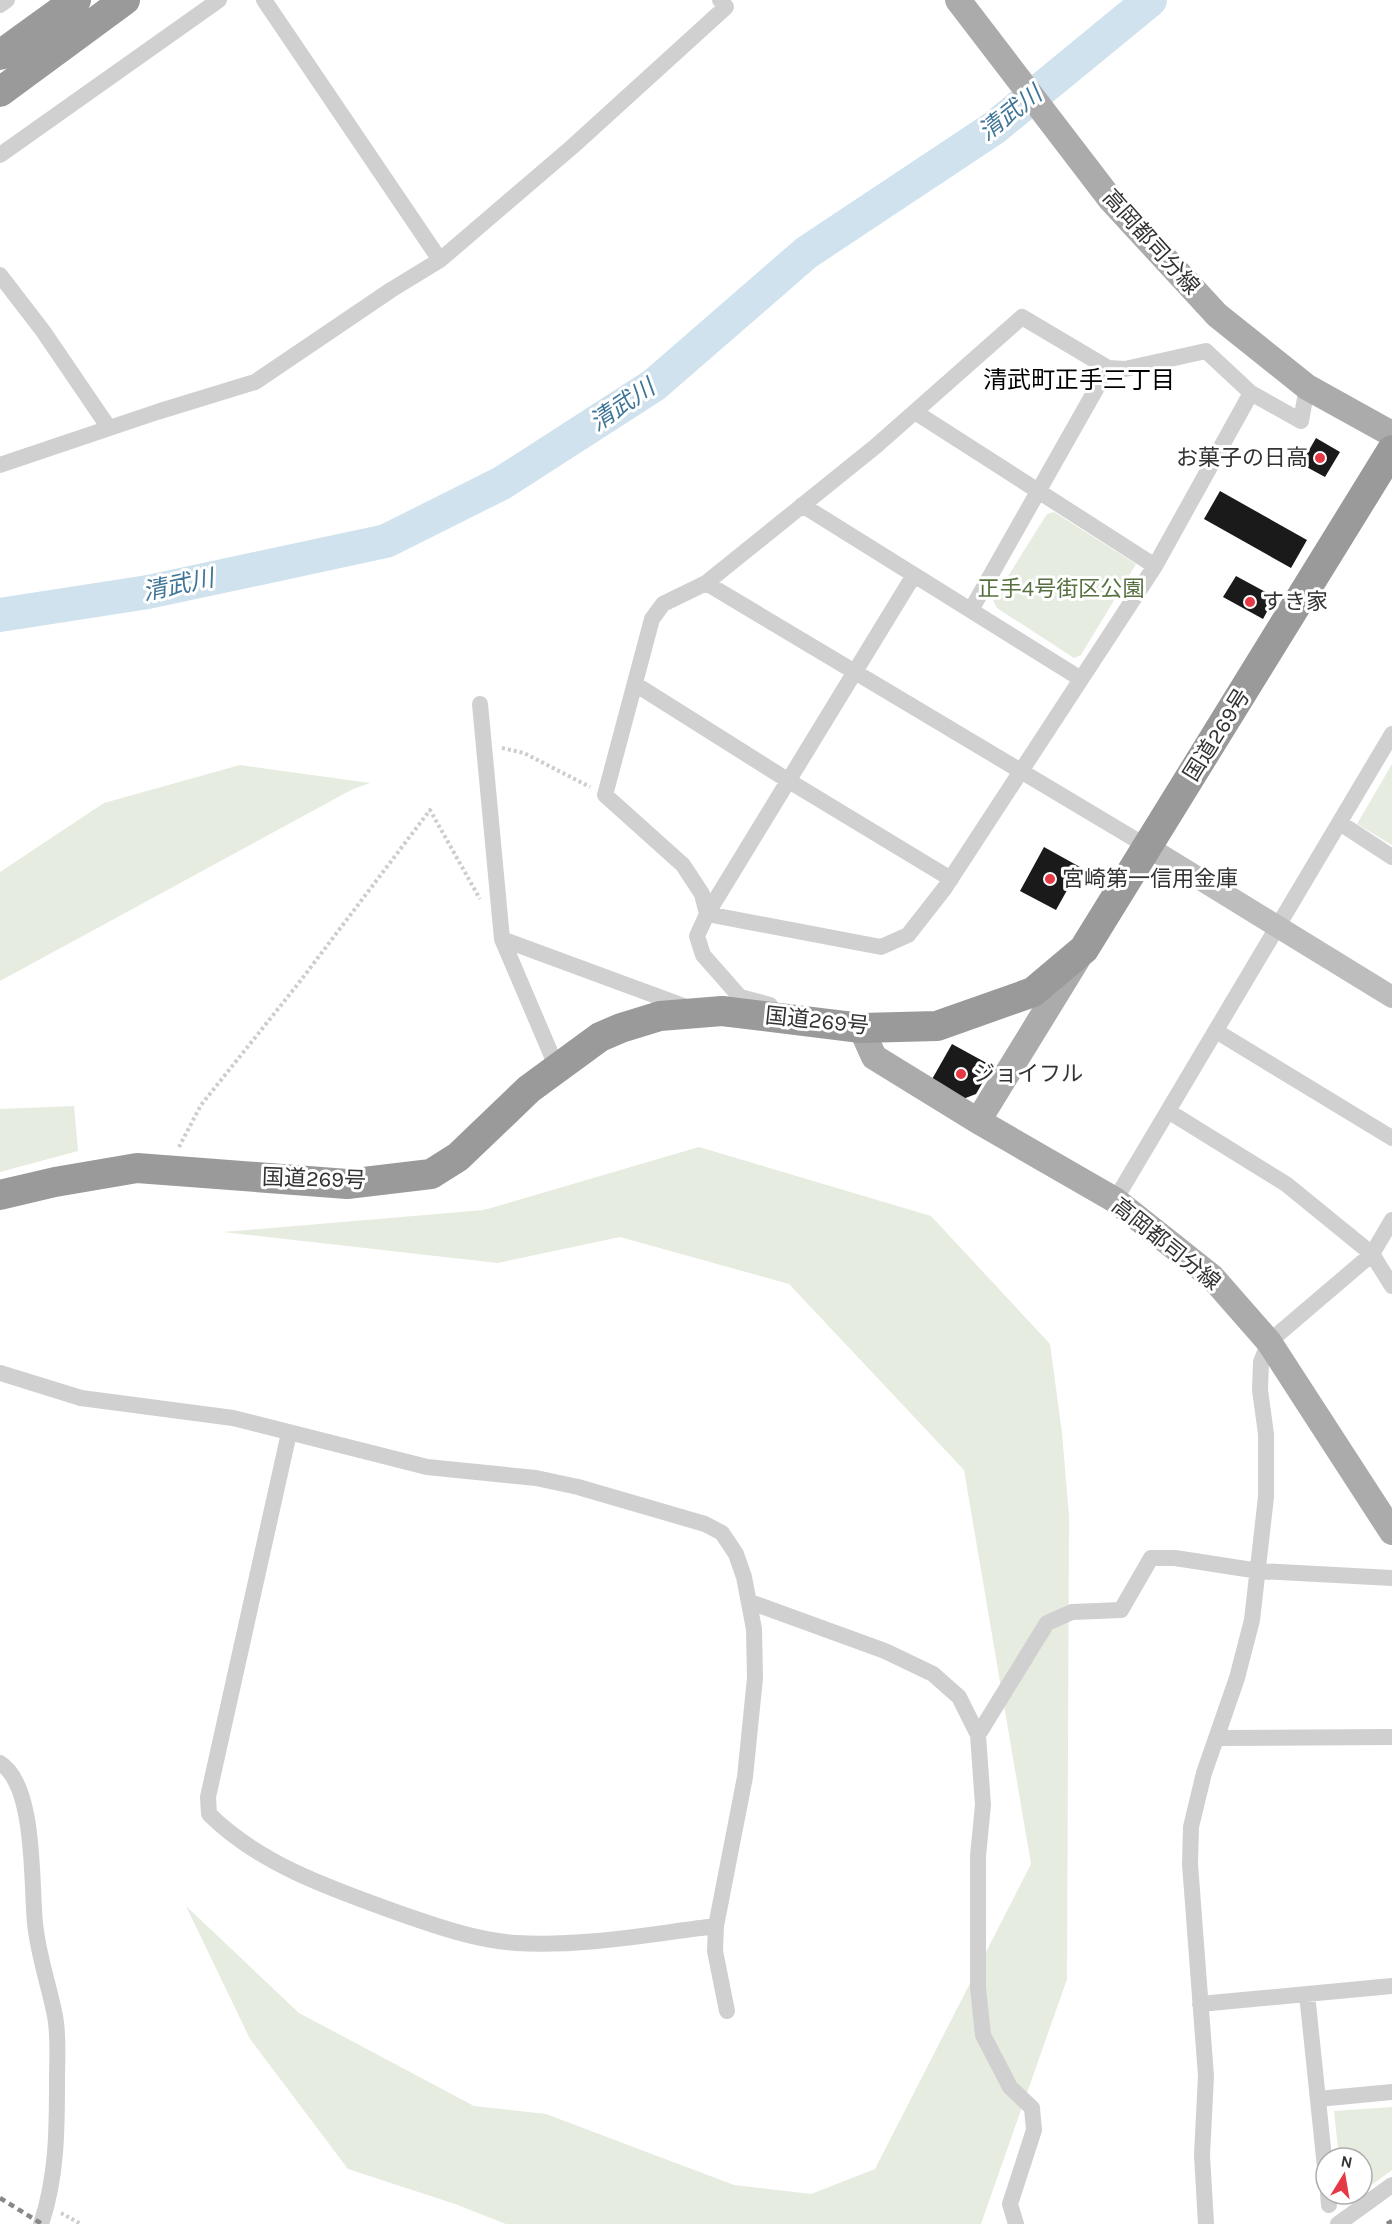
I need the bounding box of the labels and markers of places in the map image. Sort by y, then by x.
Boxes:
place label: お菓子の日高 [1176,445,1308,471]
marker: お菓子の日高 [1313,451,1327,465]
place label: すき家 [1262,589,1328,615]
marker: すき家 [1243,595,1257,609]
place label: 宮崎第一信用金庫 [1062,866,1238,892]
marker: 宮崎第一信用金庫 [1043,872,1057,886]
place label: ジョイフル [973,1061,1083,1087]
marker: ジョイフル [954,1067,968,1081]

